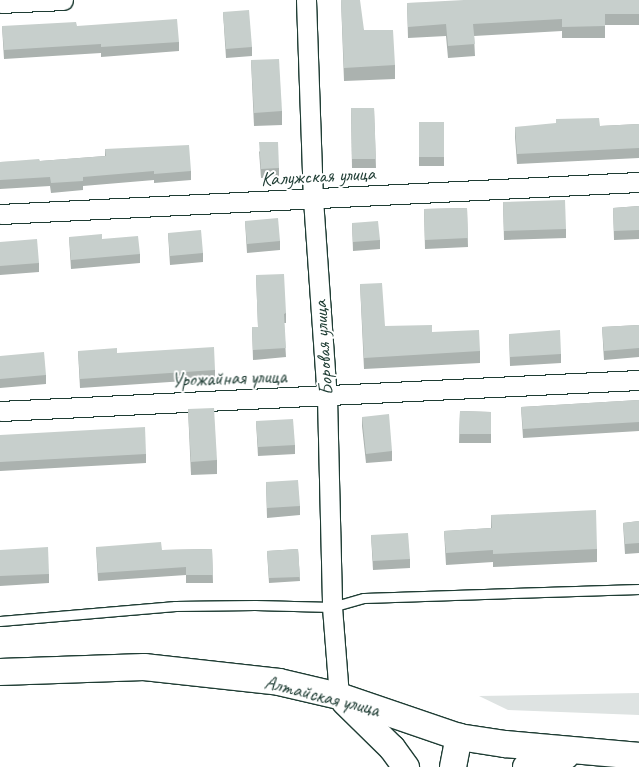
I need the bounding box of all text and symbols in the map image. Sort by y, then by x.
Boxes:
street label: Калужская улица [259,161,377,191]
street label: Боровая улица [308,299,338,397]
street label: Урожайная улица [170,364,288,392]
street label: Алтайская улица [261,670,383,722]

